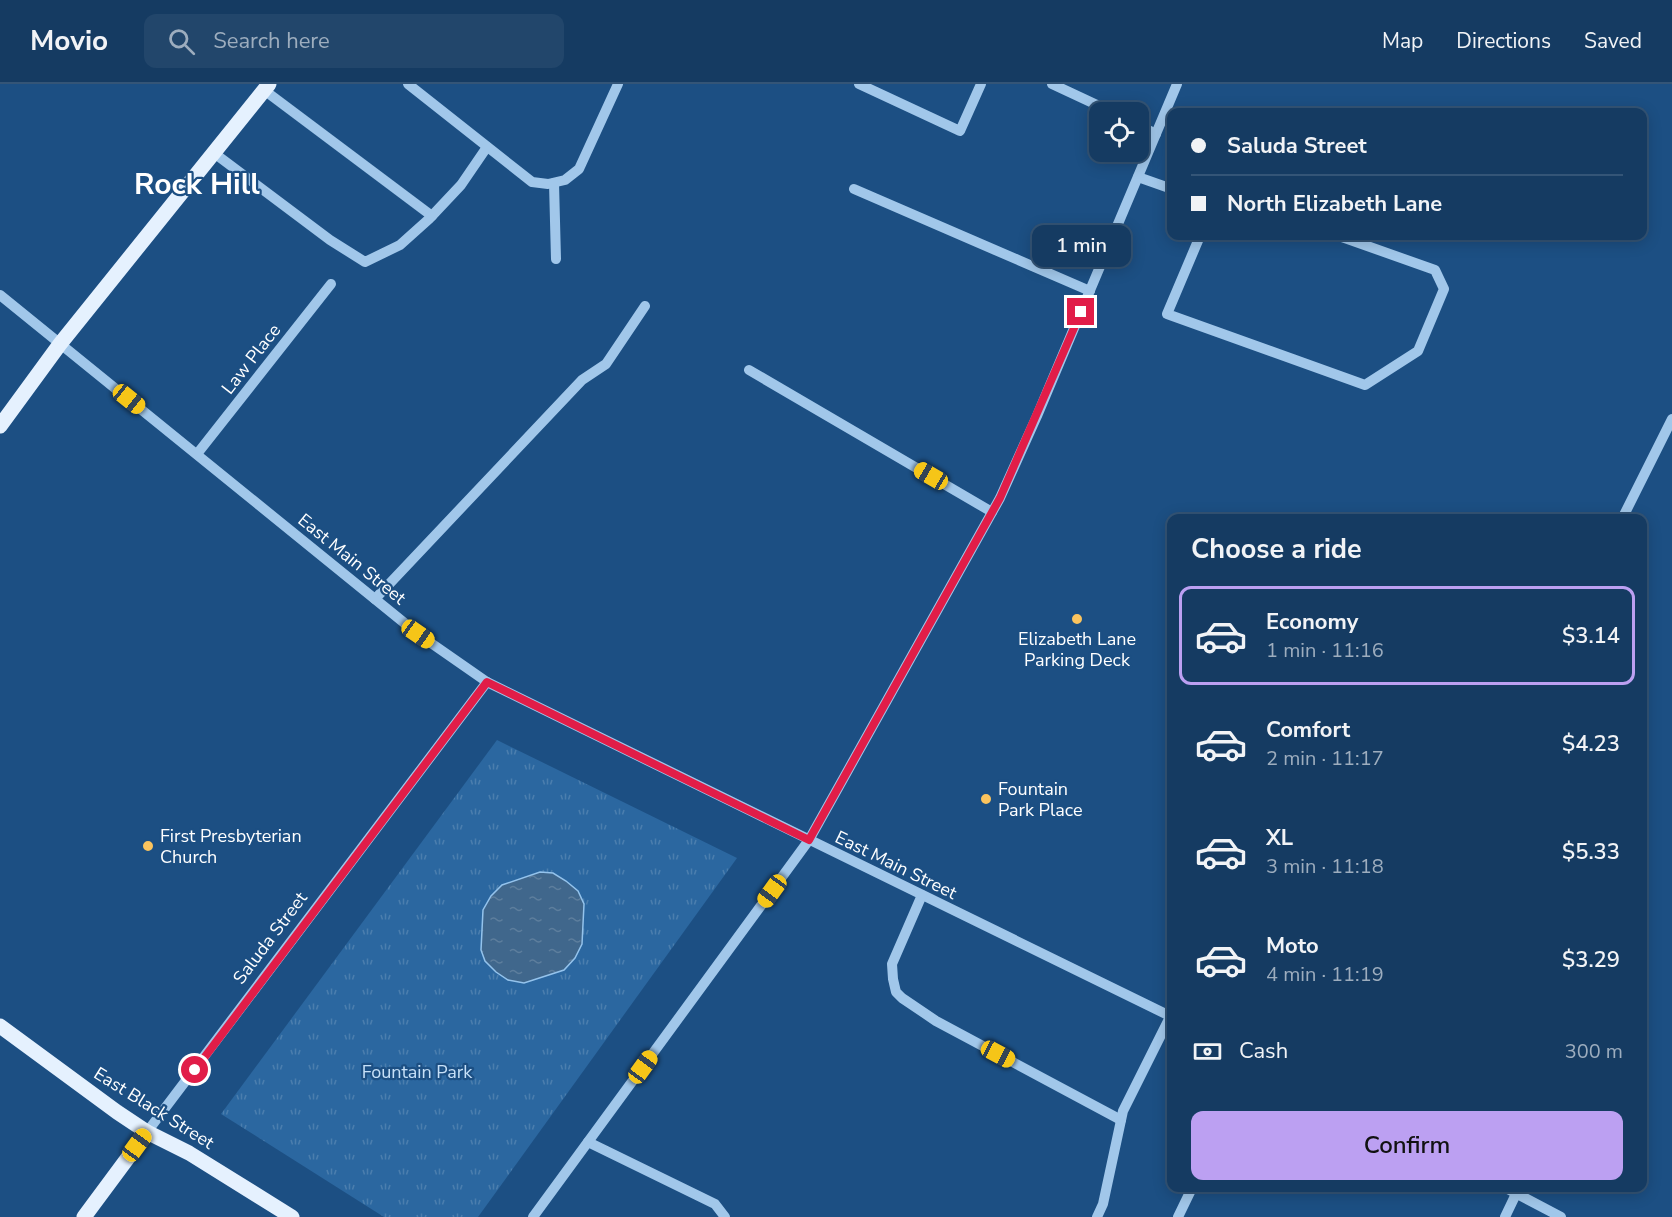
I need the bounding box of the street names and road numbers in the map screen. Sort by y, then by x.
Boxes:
street label: Law Place [216,319,286,399]
street label: East Main Street [293,508,412,610]
street label: East Main Street [831,825,961,905]
street label: Saluda Street [227,886,313,989]
street label: East Black Street [89,1061,219,1155]

